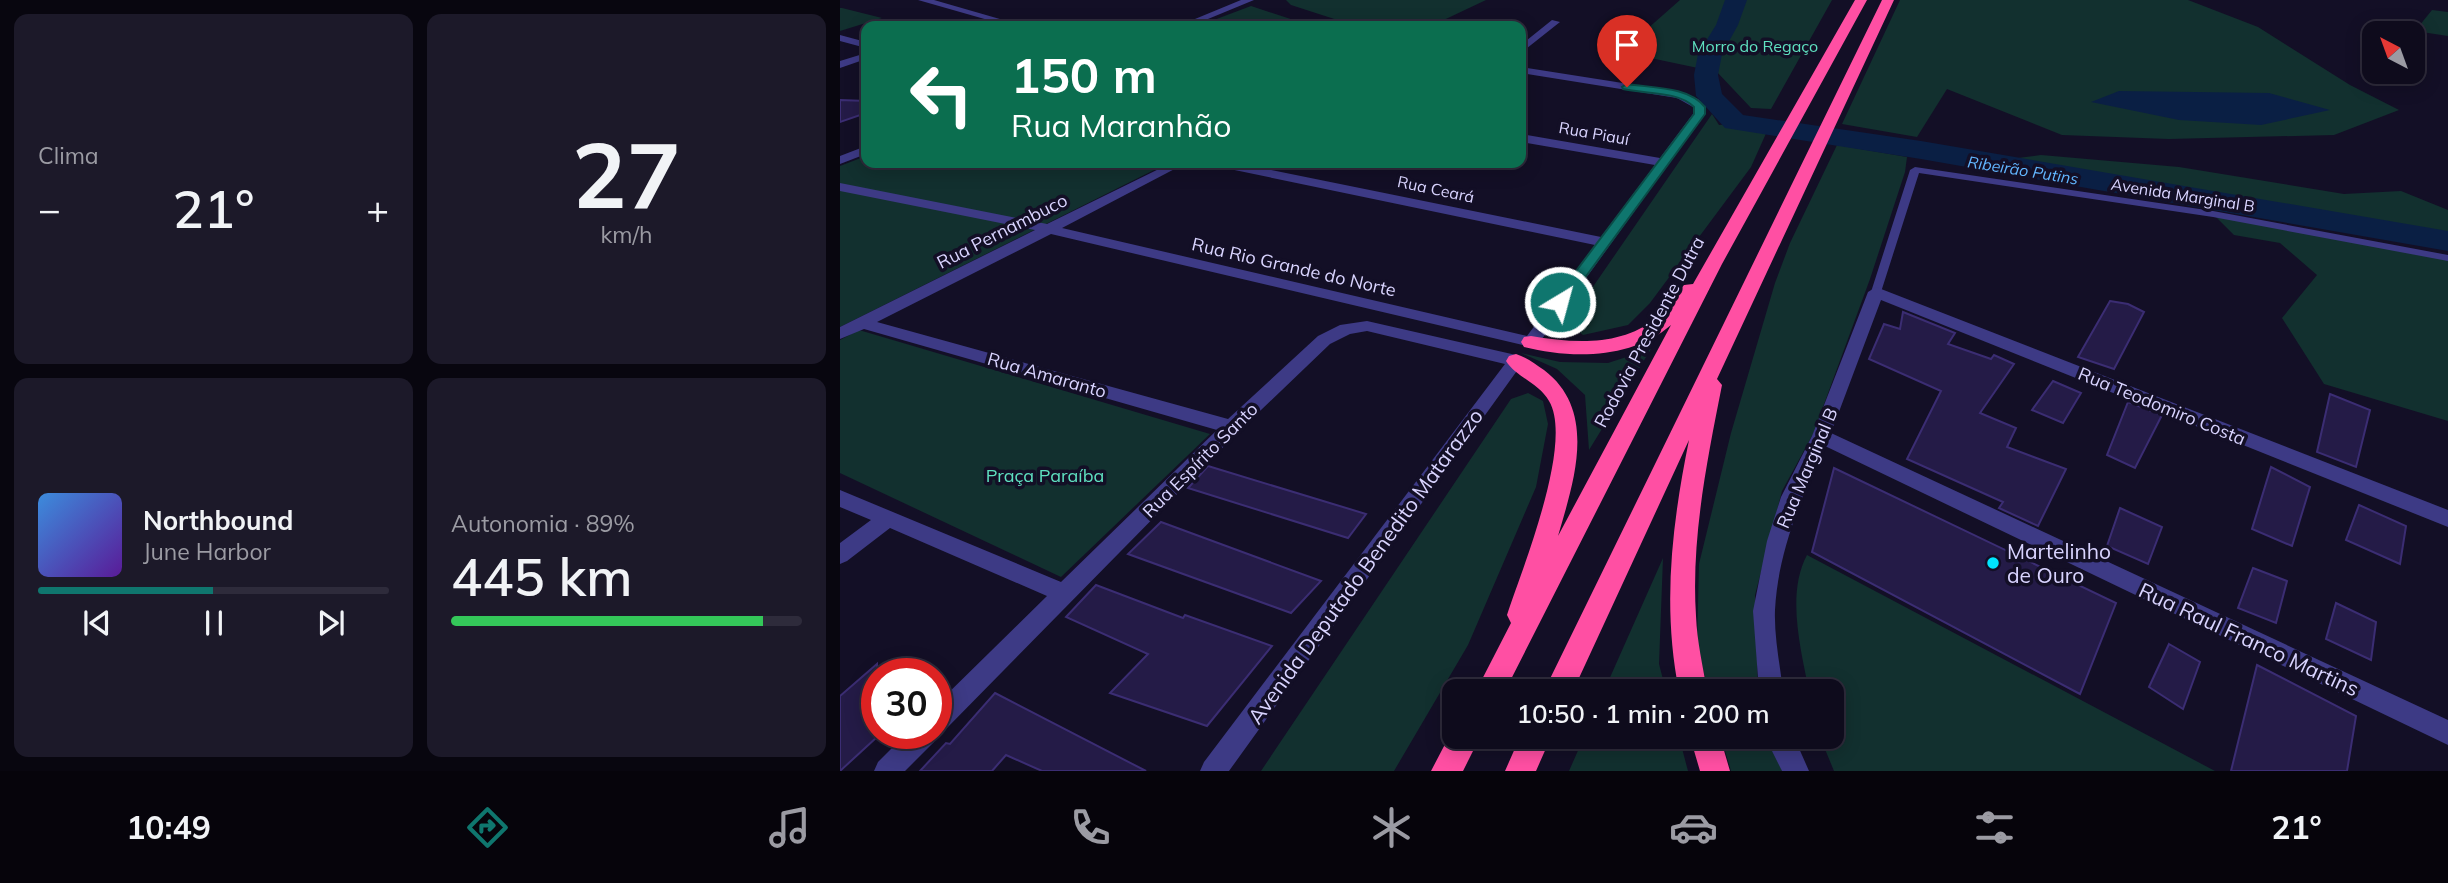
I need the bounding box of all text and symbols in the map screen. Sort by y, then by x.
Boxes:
pin [1597,15,1657,87]
north arrow [2362,21,2426,84]
map controls [2362,21,2425,84]
icon: arrive [1608,26,1646,64]
park label: Morro do Regaço [1692,36,1818,56]
text: 150 m [1011,44,1157,105]
icon: left [896,49,987,140]
text: Rua Maranhão [1011,105,1231,145]
text: 27 [572,117,681,231]
street label: Rua Piauí [1557,117,1632,149]
text: Clima [38,141,99,170]
water label: Ribeirão Putins [1966,151,2080,189]
street label: Rua Ceará [1396,171,1476,207]
street label: Avenida Marginal B [2110,174,2256,216]
text: 21° [173,176,254,241]
text: − [38,185,61,233]
text: + [366,185,389,233]
street label: Rua Pernambuco [933,188,1071,274]
text: km/h [600,220,653,249]
street label: Rua Rio Grande do Norte [1190,232,1398,302]
street label: Rodovia Presidente Dutra [1589,233,1709,431]
position arrow [1523,265,1597,339]
street label: Rua Amaranto [985,347,1109,403]
street label: Rua Teodomiro Costa [2075,362,2249,450]
street label: Rua Espírito Santo [1137,397,1263,523]
street label: Avenida Deputado Benedito Matarazzo [1242,403,1488,729]
street label: Rua Marginal B [1771,404,1843,532]
park label: Praça Paraíba [986,464,1104,487]
text: Northbound [143,504,293,537]
text: Autonomia · 89% [451,509,635,538]
text: June Harbor [143,537,271,566]
place label: Martelinho de Ouro [2007,538,2111,588]
text: 445 km [451,544,632,609]
marker: Martelinho de Ouro [1985,555,2001,571]
street label: Rua Raul Franco Martins [2135,577,2363,701]
icon: previous [78,604,116,642]
icon: pause [195,604,233,642]
icon: next [312,604,350,642]
speed limit sign: 30 [861,658,952,749]
text: 10:50 · 1 min · 200 m [1516,697,1770,730]
icon: directions [463,803,512,852]
icon: music [765,803,814,852]
icon: phone [1066,803,1115,852]
icon: climate [1367,803,1416,852]
icon: car [1669,803,1718,852]
icon: filters [1970,803,2019,852]
text: 10:49 [126,807,211,847]
text: 21° [2271,807,2322,847]

